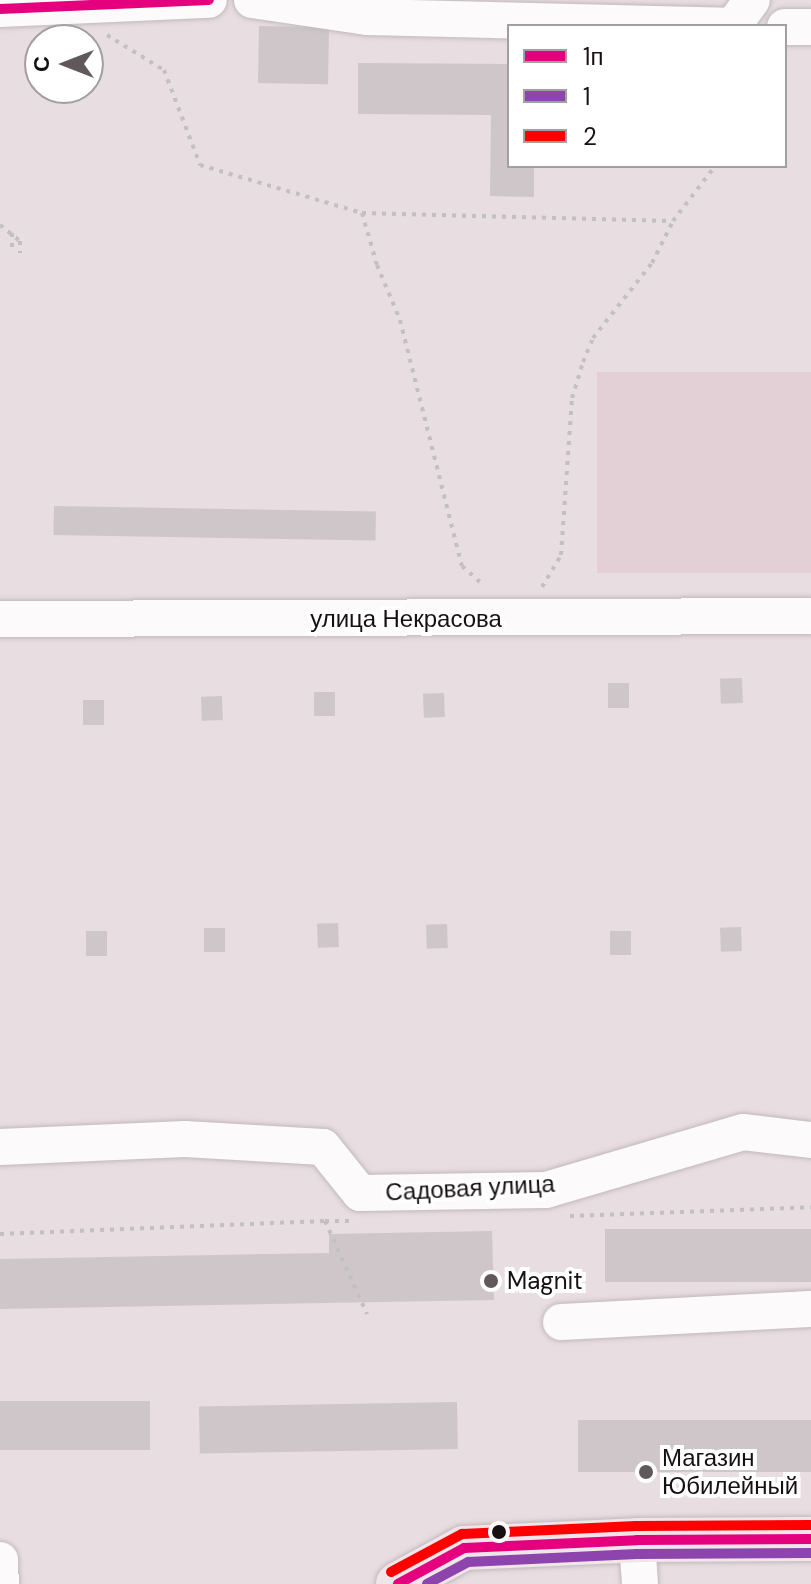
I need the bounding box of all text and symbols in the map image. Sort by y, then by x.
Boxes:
north arrow [24,24,104,104]
legend [507,24,787,168]
text: 1п [583,41,603,72]
text: С [27,56,56,72]
text: 1 [583,81,591,112]
text: 2 [583,121,597,152]
street label: улица Некрасова [310,605,502,633]
street label: Садовая улица [385,1169,555,1207]
place label: Magnit [507,1267,583,1295]
marker: Magnit [482,1272,500,1290]
place label: Магазин Юбилейный [662,1444,798,1500]
marker: Магазин Юбилейный [637,1463,655,1481]
unlabelled marker [491,1524,507,1540]

